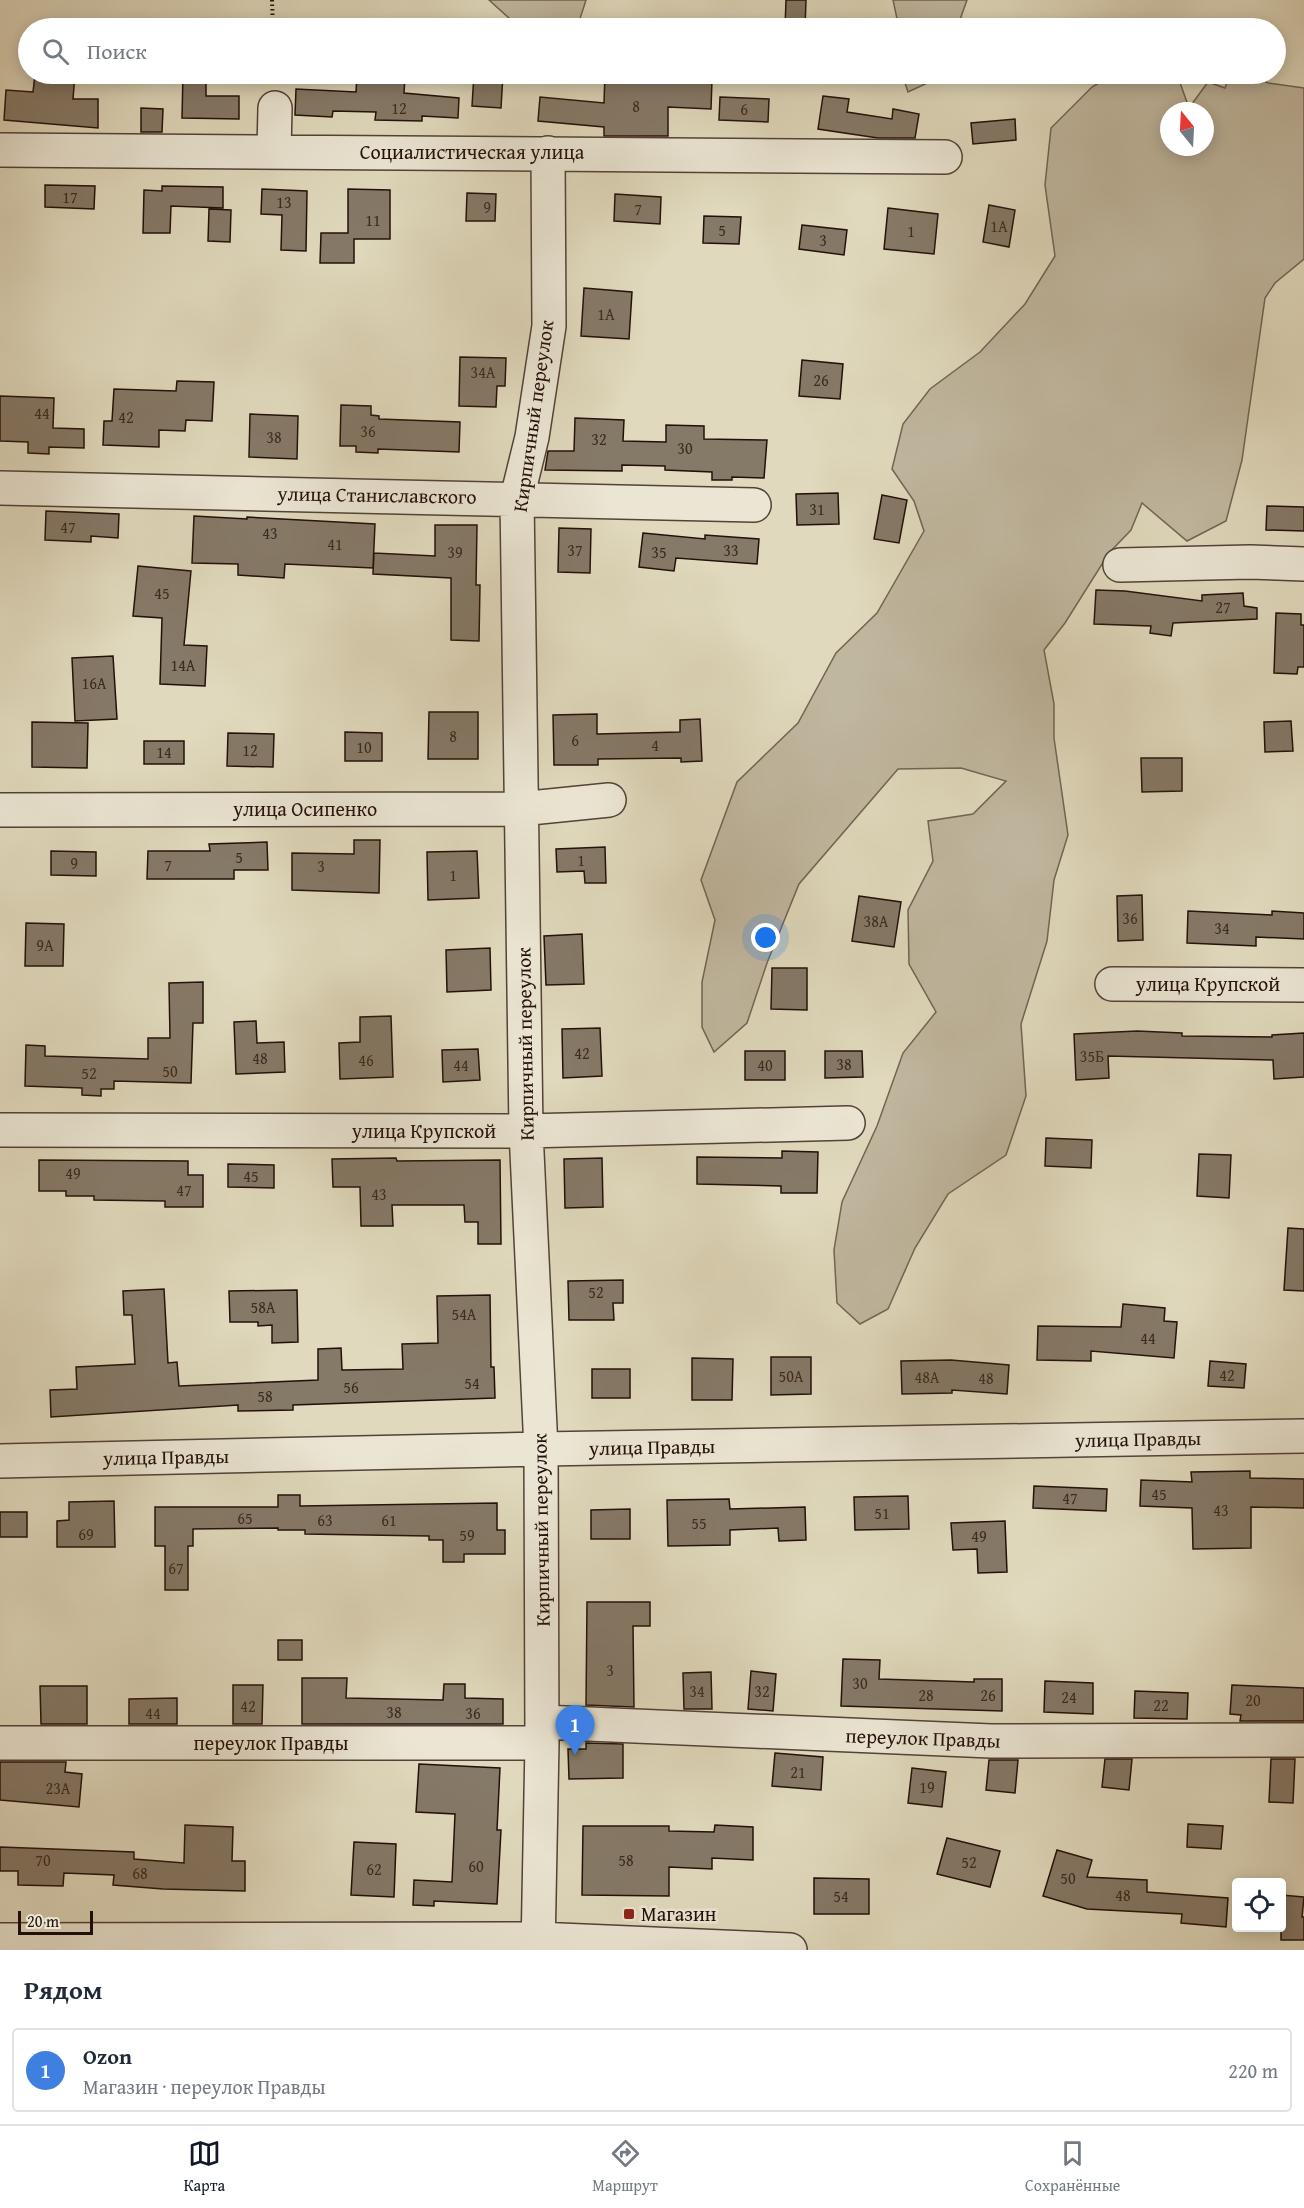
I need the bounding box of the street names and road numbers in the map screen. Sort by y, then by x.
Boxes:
street label: Социалистическая улица [360,137,585,166]
street label: Кирпичный переулок [505,318,560,514]
street label: улица Станиславского [276,478,477,511]
street label: улица Осипенко [232,794,377,823]
street label: Кирпичный переулок [508,947,541,1141]
street label: улица Крупской [1135,969,1280,998]
street label: улица Крупской [351,1116,496,1145]
street label: улица Правды [1074,1423,1201,1454]
street label: улица Правды [588,1431,715,1462]
street label: Кирпичный переулок [524,1433,557,1627]
street label: улица Правды [102,1441,229,1472]
street label: переулок Правды [845,1720,1001,1755]
street label: переулок Правды [194,1728,348,1757]

